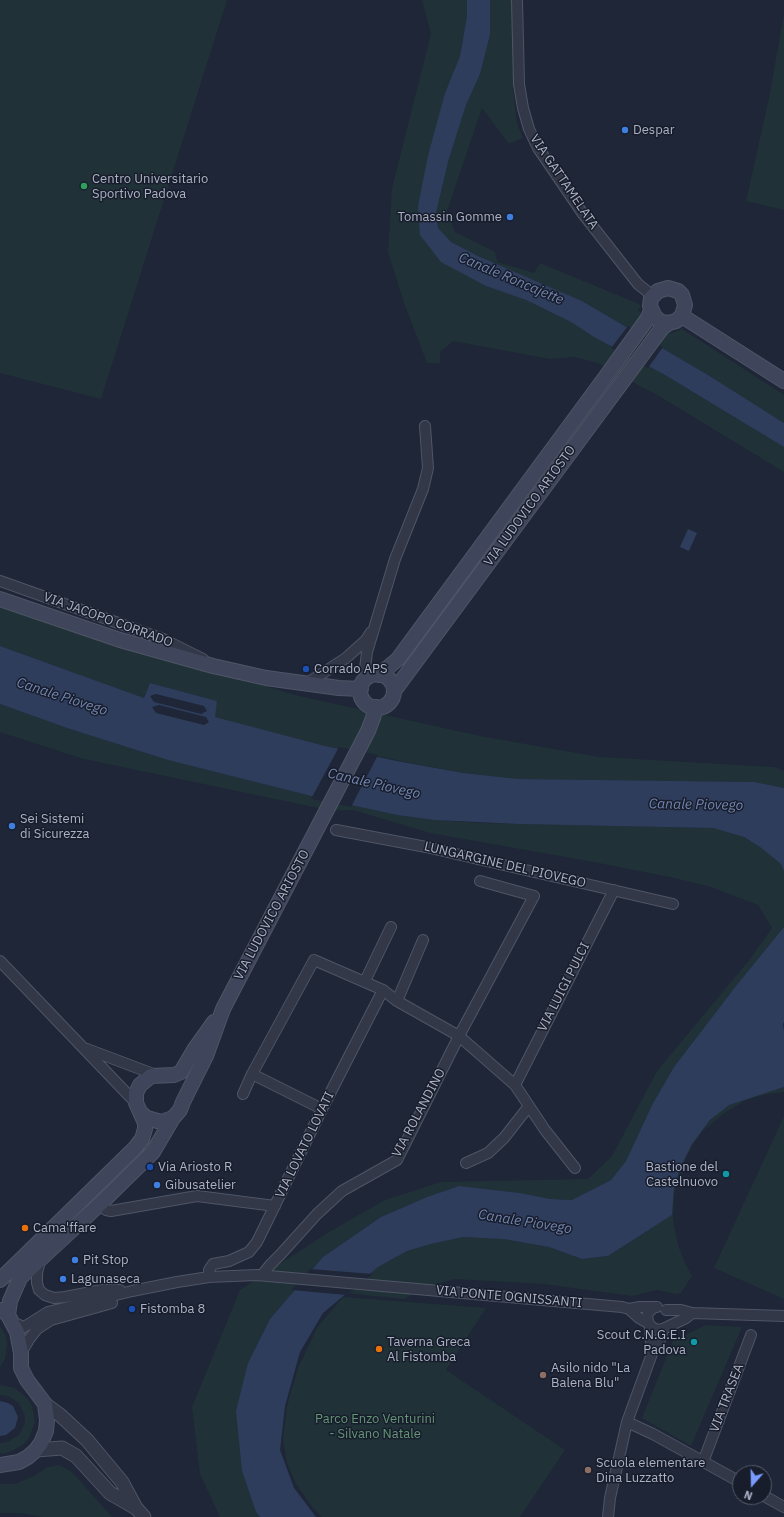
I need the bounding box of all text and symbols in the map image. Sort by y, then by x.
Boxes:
place label: Despar [633,122,674,138]
marker: Despar [620,125,630,135]
street label: VIA GATTAMELATA [526,132,602,232]
place label: Centro Universitario Sportivo Padova [92,171,208,202]
marker: Centro Universitario Sportivo Padova [79,181,89,191]
place label: Tomassin Gomme [397,209,502,225]
marker: Tomassin Gomme [505,212,515,222]
water label: Canale Roncajette [456,249,566,309]
street label: VIA LUDOVICO ARIOSTO [481,443,579,569]
street label: VIA JACOPO CORRADO [41,589,175,651]
place label: Corrado APS [314,661,387,677]
marker: Corrado APS [301,664,311,674]
water label: Canale Piovego [14,674,110,720]
water label: Canale Piovego [326,765,422,803]
water label: Canale Piovego [649,796,743,814]
place label: Sei Sistemi di Sicurezza [20,811,89,842]
marker: Sei Sistemi di Sicurezza [7,821,17,831]
street label: LUNGARGINE DEL PIOVEGO [423,839,587,891]
street label: VIA LUDOVICO ARIOSTO [231,847,313,983]
street label: VIA LUIGI PULCI [535,940,593,1034]
street label: VIA ROLANDINO [389,1066,449,1160]
street label: VIA LOVATO LOVATI [272,1089,338,1201]
place label: Via Ariosto R [158,1159,232,1175]
place label: Bastione del Castelnuovo [645,1159,718,1190]
marker: Via Ariosto R [145,1162,155,1172]
marker: Bastione del Castelnuovo [721,1169,731,1179]
place label: Gibusatelier [165,1177,236,1193]
marker: Gibusatelier [152,1180,162,1190]
water label: Canale Piovego [477,1206,573,1238]
place label: Cama'ffare [33,1220,96,1236]
marker: Cama'ffare [20,1223,30,1233]
place label: Pit Stop [83,1252,129,1268]
marker: Pit Stop [70,1255,80,1265]
place label: Lagunaseca [71,1271,140,1287]
marker: Lagunaseca [58,1274,68,1284]
street label: VIA PONTE OGNISSANTI [435,1283,583,1311]
place label: Fistomba 8 [140,1301,205,1317]
marker: Fistomba 8 [127,1304,137,1314]
place label: Scout C.N.G.E.I Padova [597,1327,686,1358]
place label: Taverna Greca Al Fistomba [387,1334,470,1365]
marker: Scout C.N.G.E.I Padova [689,1337,699,1347]
marker: Taverna Greca Al Fistomba [374,1344,384,1354]
place label: Asilo nido "La Balena Blu" [551,1360,630,1391]
street label: VIA TRASEA [707,1362,747,1434]
marker: Asilo nido "La Balena Blu" [538,1370,548,1380]
park label: Parco Enzo Venturini - Silvano Natale [315,1411,435,1442]
place label: Scuola elementare Dina Luzzatto [596,1455,705,1486]
marker: Scuola elementare Dina Luzzatto [583,1465,593,1475]
north arrow [732,1465,772,1505]
text: N [742,1487,754,1503]

